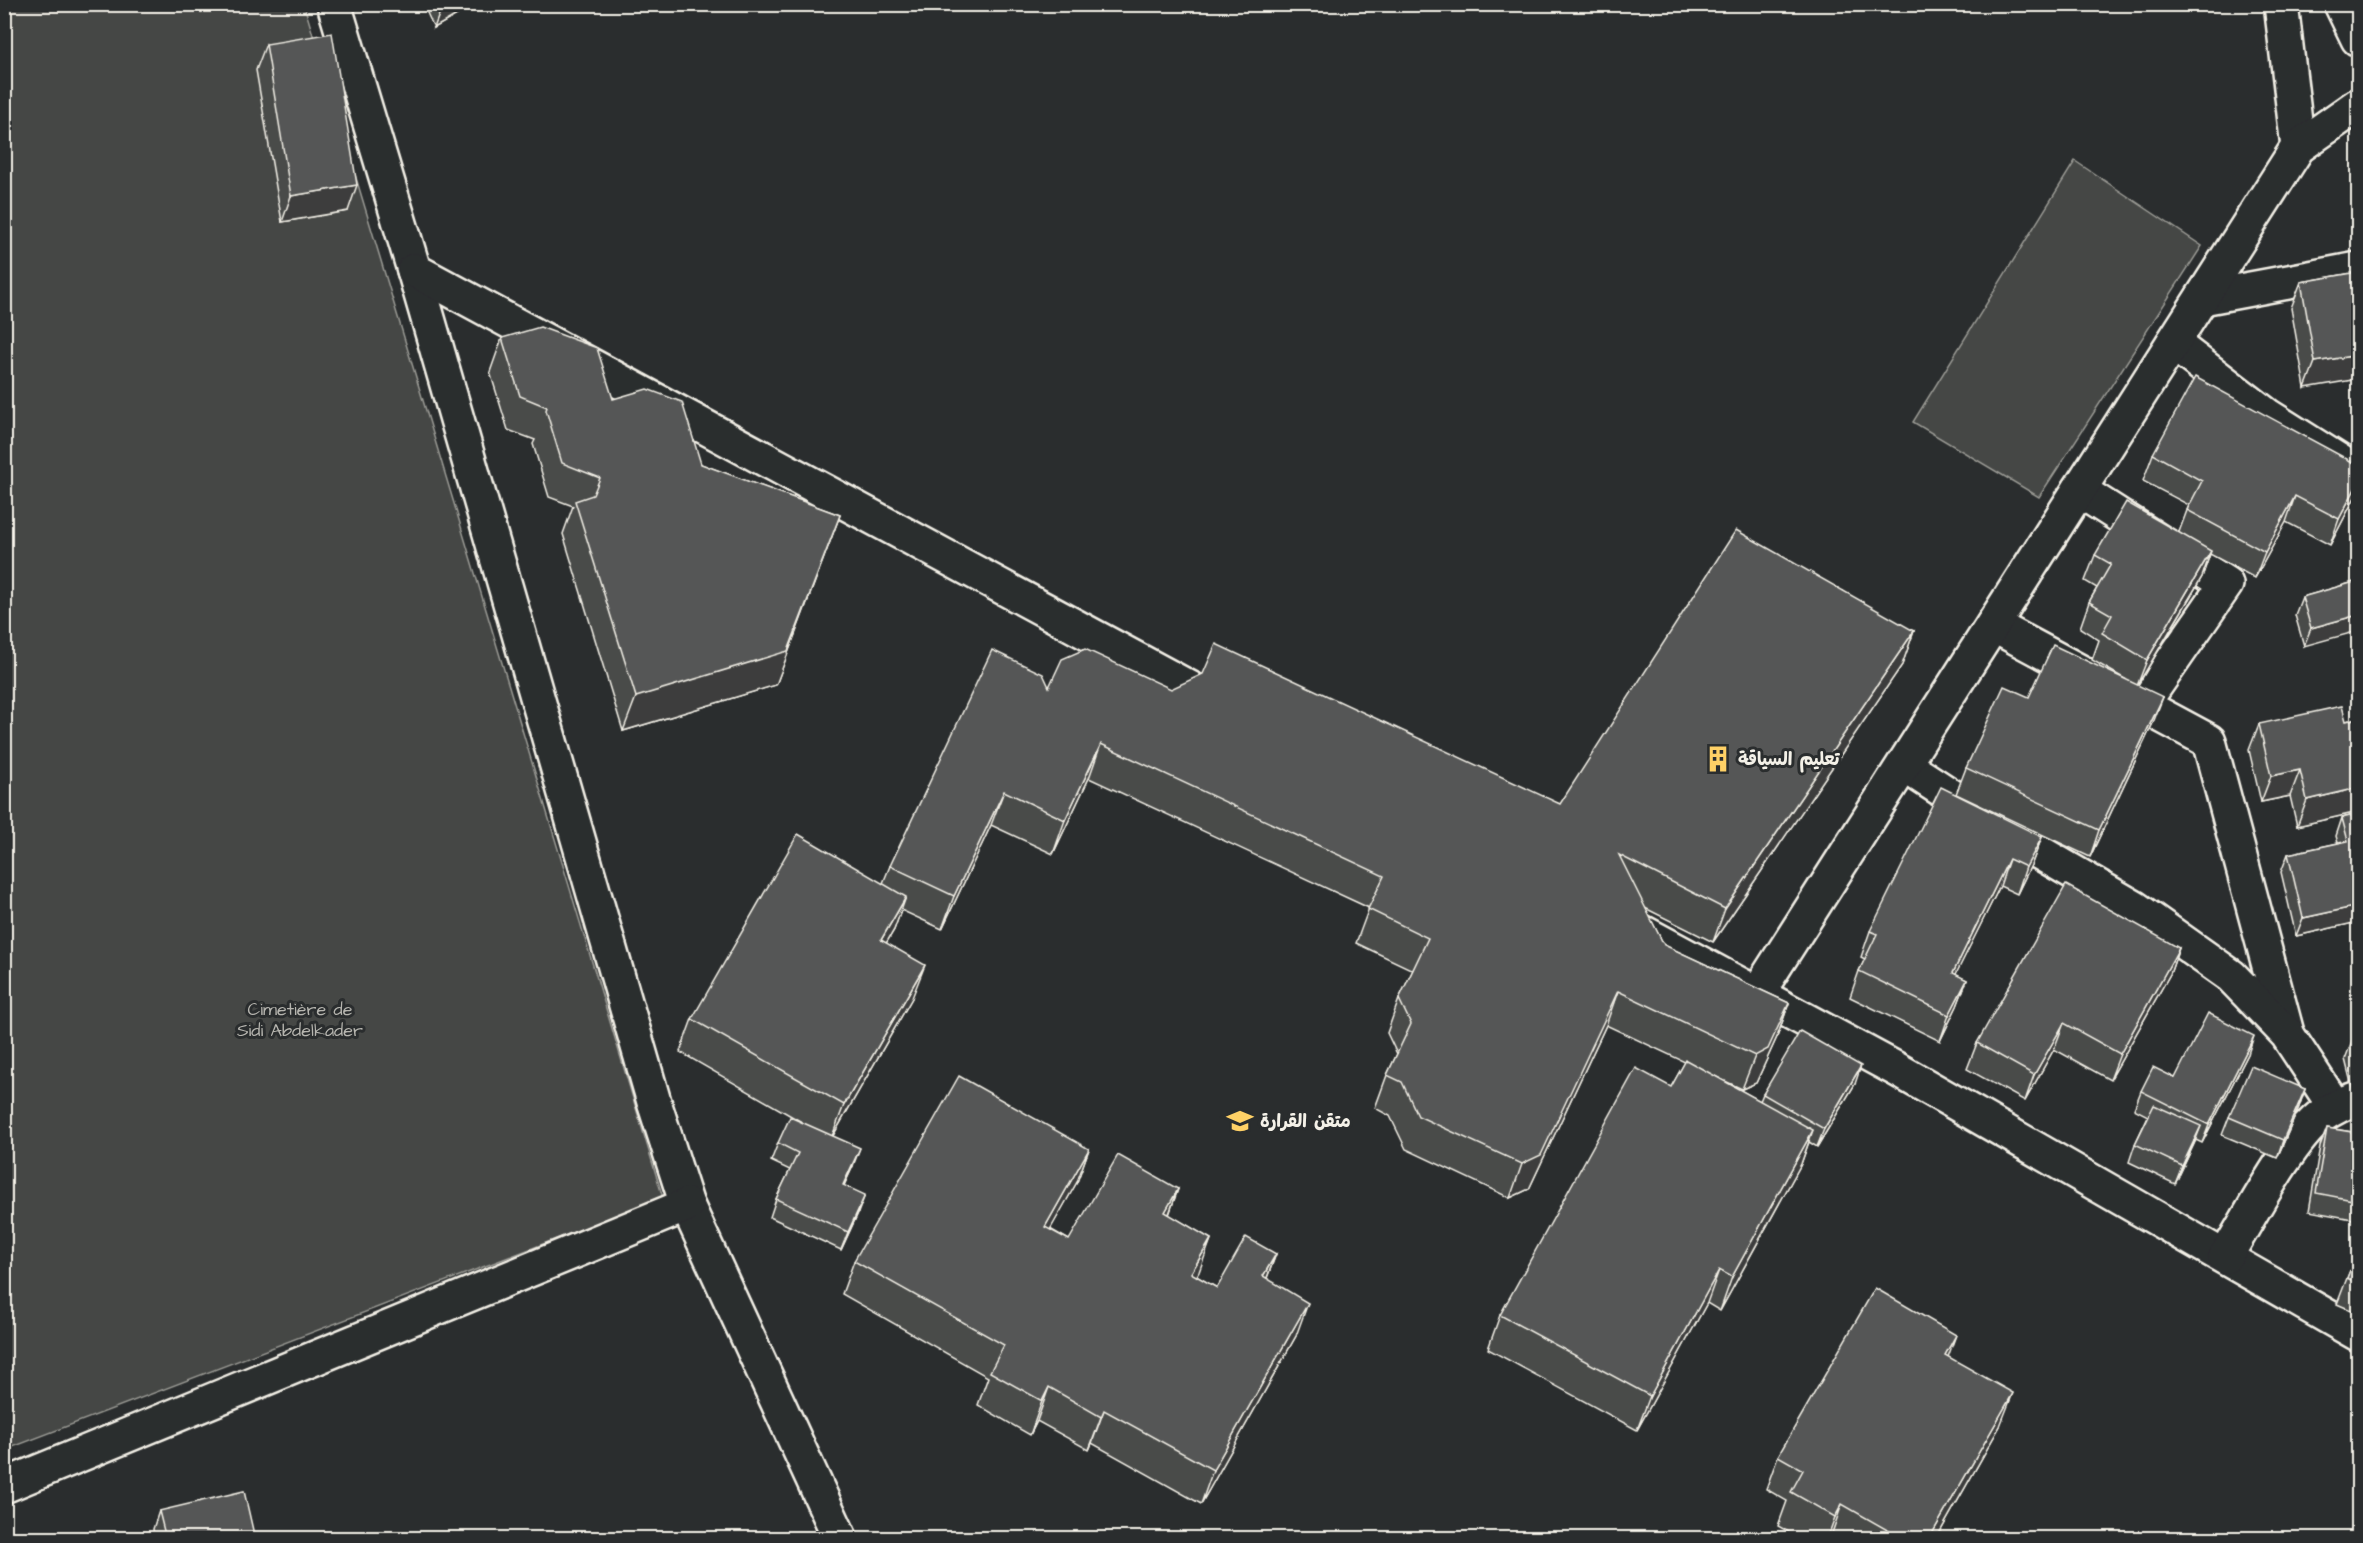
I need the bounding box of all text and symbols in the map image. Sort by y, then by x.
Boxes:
building icon: تعليم السياقة [1703,744,1733,774]
place label: تعليم السياقة [1738,747,1840,773]
park label: Cimetière de Sidi Abdelkader [237,997,363,1043]
school or university icon: متقن القرارة [1225,1106,1255,1136]
place label: متقن القرارة [1260,1109,1351,1134]

